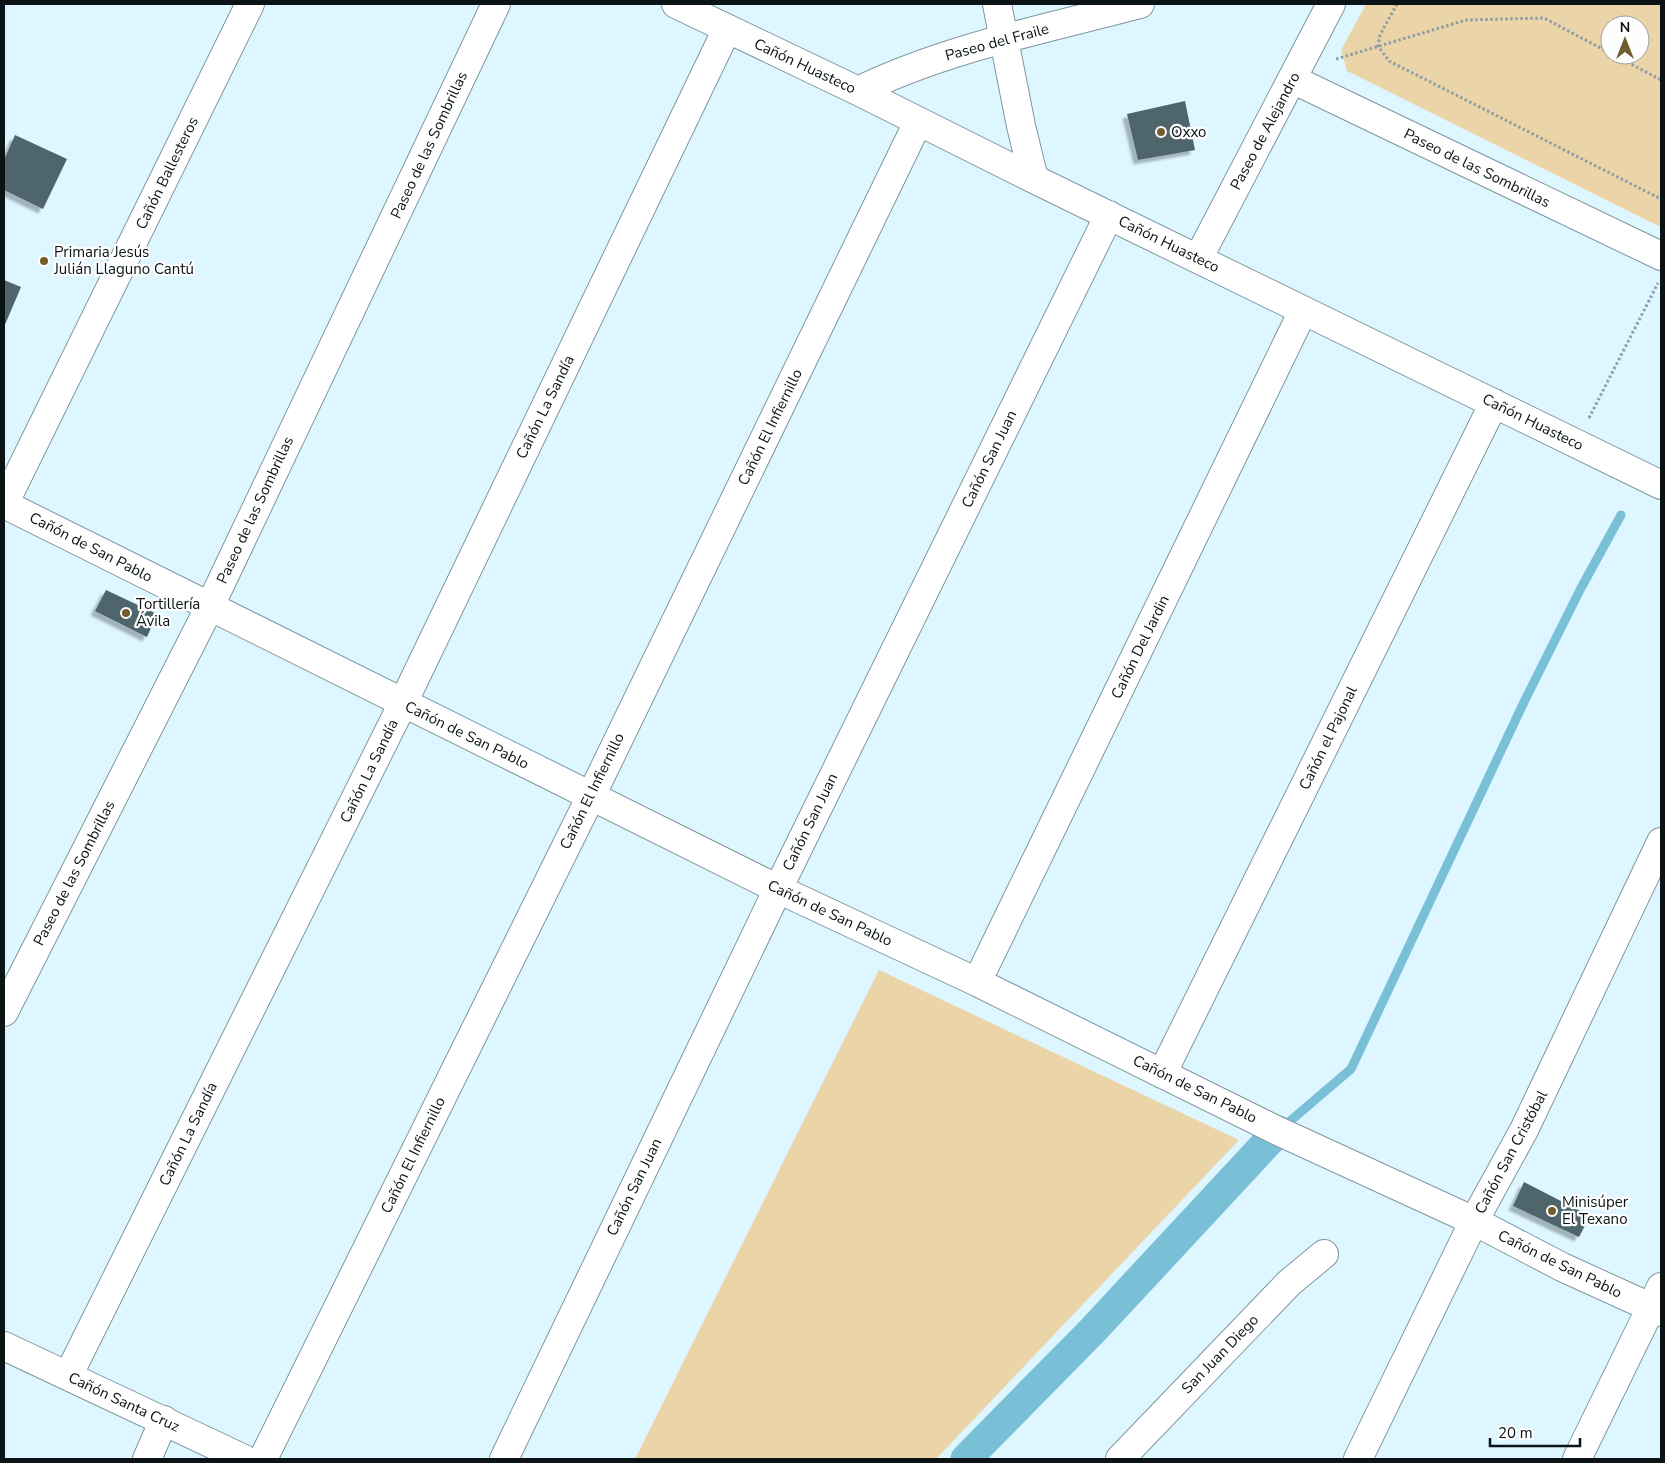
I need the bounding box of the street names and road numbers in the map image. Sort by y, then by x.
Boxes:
street label: Paseo del Fraile [943,19,1051,65]
street label: Cañón Huasteco [751,34,859,98]
street label: Paseo de las Sombrillas [386,68,472,222]
street label: Paseo de Alejandro [1225,69,1305,193]
street label: Cañón Ballesteros [131,113,203,233]
street label: Paseo de las Sombrillas [1400,124,1554,212]
street label: Cañón Huasteco [1115,211,1223,277]
street label: Cañón La Sandía [511,352,579,462]
street label: Cañón El Infiernillo [733,365,807,489]
street label: Cañón Huasteco [1479,389,1587,455]
street label: Cañón San Juan [957,407,1021,511]
street label: Paseo de las Sombrillas [212,433,298,587]
street label: Cañón de San Pablo [26,507,156,587]
street label: Cañón Del Jardin [1106,592,1174,702]
street label: Cañón el Pajonal [1294,682,1362,793]
street label: Cañón de San Pablo [402,696,532,774]
street label: Cañón La Sandía [335,716,403,826]
street label: Cañón El Infiernillo [555,729,629,853]
street label: Cañón San Juan [778,770,842,874]
street label: Paseo de las Sombrillas [29,797,119,949]
street label: Cañón de San Pablo [764,875,896,951]
street label: Cañón de San Pablo [1130,1050,1260,1128]
street label: Cañón La Sandía [154,1079,222,1189]
street label: Cañón San Cristóbal [1470,1086,1552,1217]
street label: Cañón El Infiernillo [376,1093,450,1217]
street label: Cañón San Juan [602,1135,666,1239]
street label: Cañón de San Pablo [1495,1225,1625,1303]
street label: San Juan Diego [1177,1310,1263,1398]
street label: Cañón Santa Cruz [65,1367,183,1437]

